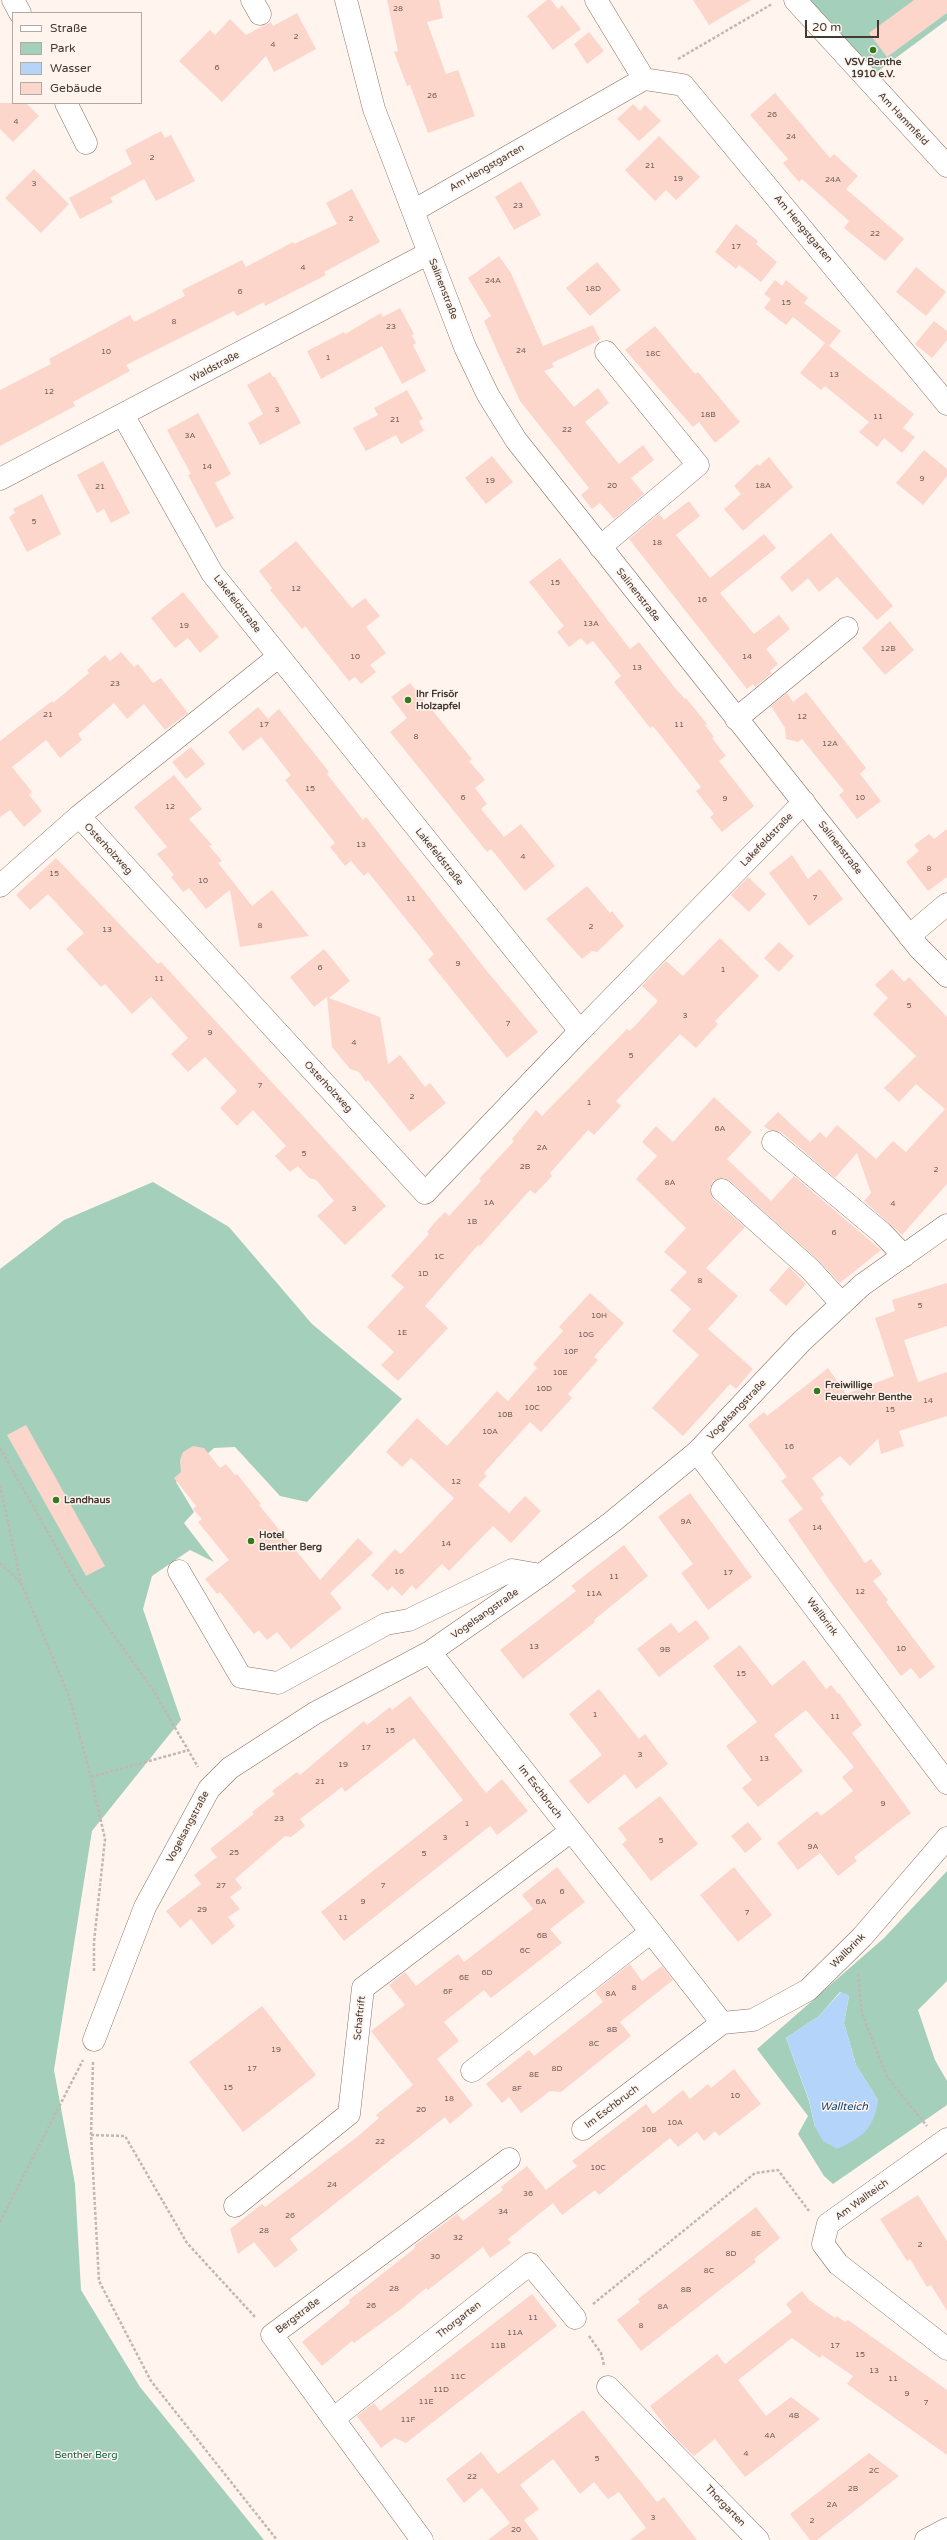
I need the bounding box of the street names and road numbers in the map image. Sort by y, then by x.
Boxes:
street label: Am Hammfeld [875,90,931,148]
street label: Am Hengstgarten [447,142,527,194]
street label: Am Hengstgarten [771,193,835,265]
street label: Salinenstraße [426,257,460,321]
street label: Waldstraße [188,349,242,385]
street label: Salinenstraße [613,566,663,624]
street label: Lakefeldstraße [211,573,263,635]
street label: Lakefeldstraße [738,811,796,869]
street label: Salinenstraße [815,819,865,877]
street label: Osterholzweg [81,821,135,877]
street label: Lakefeldstraße [412,826,466,888]
street label: Osterholzweg [301,1059,355,1115]
street label: Vogelsangstraße [705,1377,769,1443]
street label: Vogelsangstraße [449,1586,521,1642]
street label: Wallbrink [804,1596,840,1638]
street label: Im Eschbruch [515,1763,565,1821]
street label: Vogelsangstraße [164,1789,212,1865]
street label: Wallbrink [828,1931,868,1971]
street label: Schaftrift [352,1995,368,2041]
street label: Im Eschbruch [583,2083,641,2131]
street label: Am Wallteich [833,2177,891,2223]
street label: Bergstraße [274,2295,322,2337]
street label: Thorgarten [434,2299,484,2341]
street label: Thorgarten [702,2483,748,2529]

